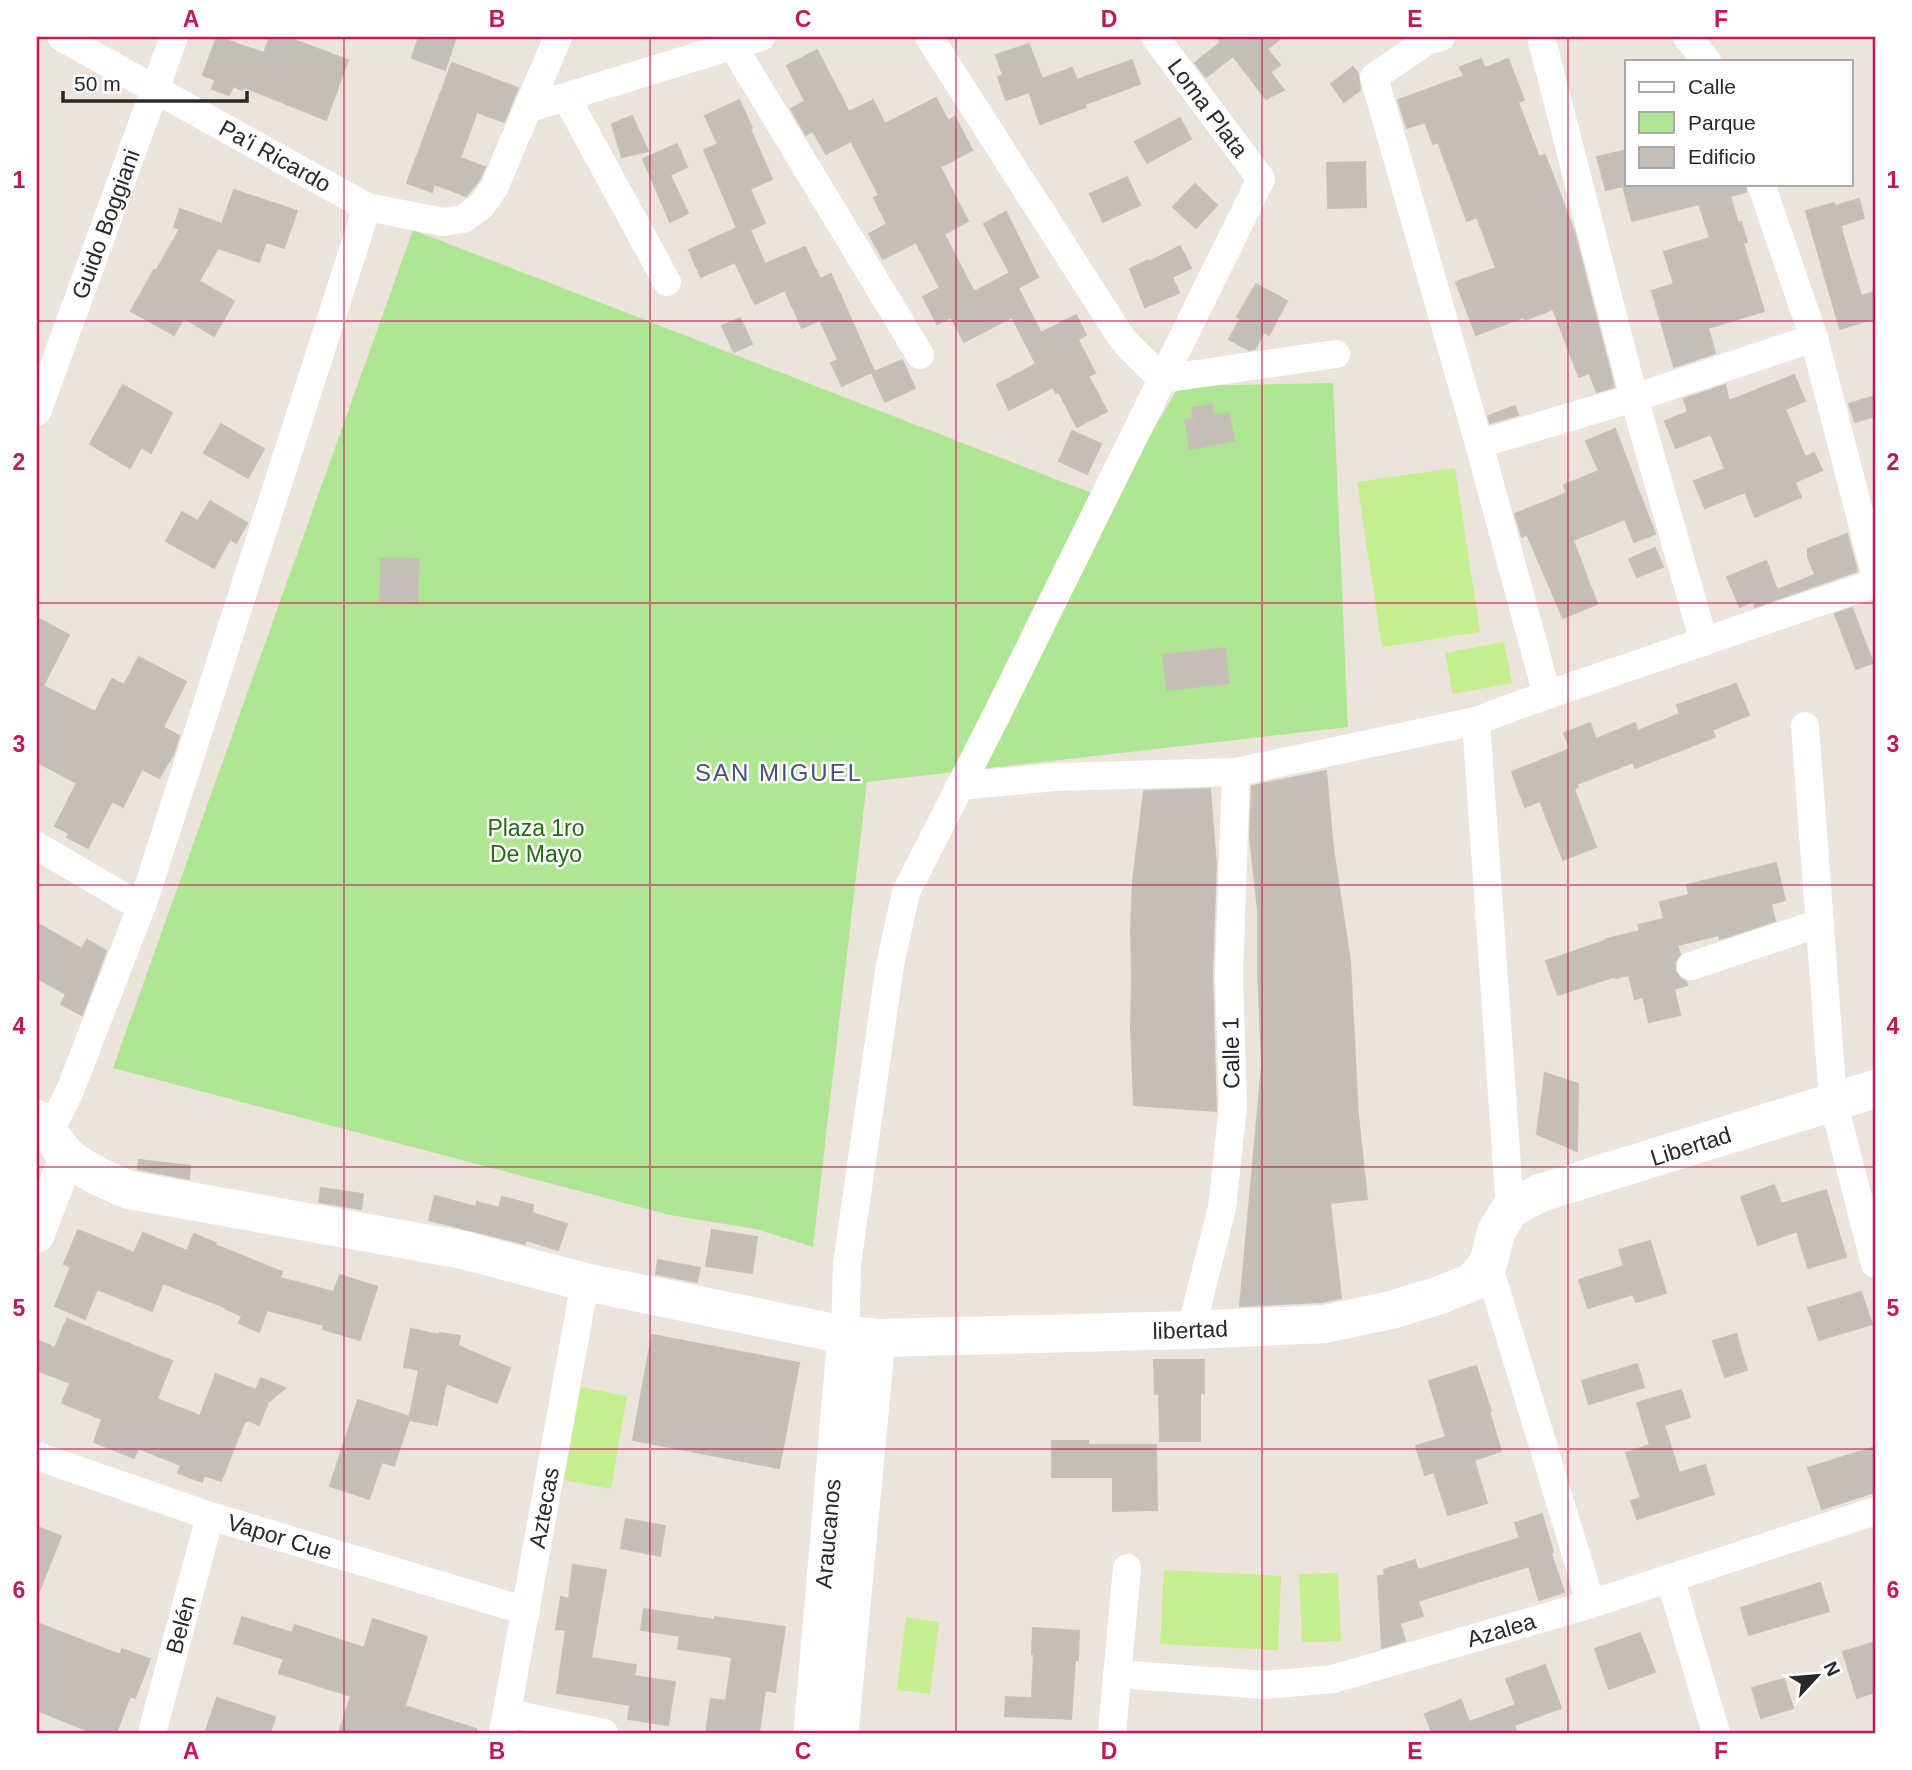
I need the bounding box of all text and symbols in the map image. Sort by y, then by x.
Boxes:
text: A [183,6,199,32]
text: B [489,6,505,32]
text: C [795,6,811,32]
text: D [1101,6,1117,32]
text: E [1407,6,1423,32]
text: F [1714,6,1728,32]
street label: Loma Plata [1163,54,1254,162]
scale bar [63,60,247,104]
legend [1625,60,1853,186]
text: 50 m [74,72,121,95]
text: Calle [1688,75,1736,98]
text: Parque [1688,111,1756,134]
street label: Pa'i Ricardo [215,115,335,197]
text: Edificio [1688,145,1756,168]
street label: Guido Boggiani [66,146,145,303]
text: 1 [13,167,26,193]
text: 1 [1887,167,1900,193]
text: 2 [13,449,25,475]
text: 2 [1887,449,1899,475]
text: 3 [13,731,25,757]
text: 3 [1887,731,1899,757]
district label: SAN MIGUEL [695,759,863,786]
park label: Plaza 1ro De Mayo [487,815,585,867]
text: 4 [13,1013,26,1039]
text: 4 [1887,1013,1900,1039]
street label: Calle 1 [1217,1017,1245,1089]
street label: Libertad [1647,1121,1734,1171]
text: 5 [13,1295,26,1321]
text: 5 [1887,1295,1900,1321]
street label: libertad [1152,1315,1229,1344]
street label: Aztecas [524,1465,564,1550]
street label: Araucanos [810,1478,846,1590]
street label: Vapor Cue [224,1509,335,1565]
text: 6 [13,1577,25,1603]
text: 6 [1887,1577,1899,1603]
street label: Belén [161,1593,201,1657]
street label: Azalea [1464,1608,1539,1652]
north arrow [1783,1640,1853,1710]
text: N [1819,1658,1844,1680]
text: A [183,1738,199,1764]
text: B [489,1738,505,1764]
text: C [795,1738,811,1764]
text: D [1101,1738,1117,1764]
text: E [1407,1738,1423,1764]
text: F [1714,1738,1728,1764]

